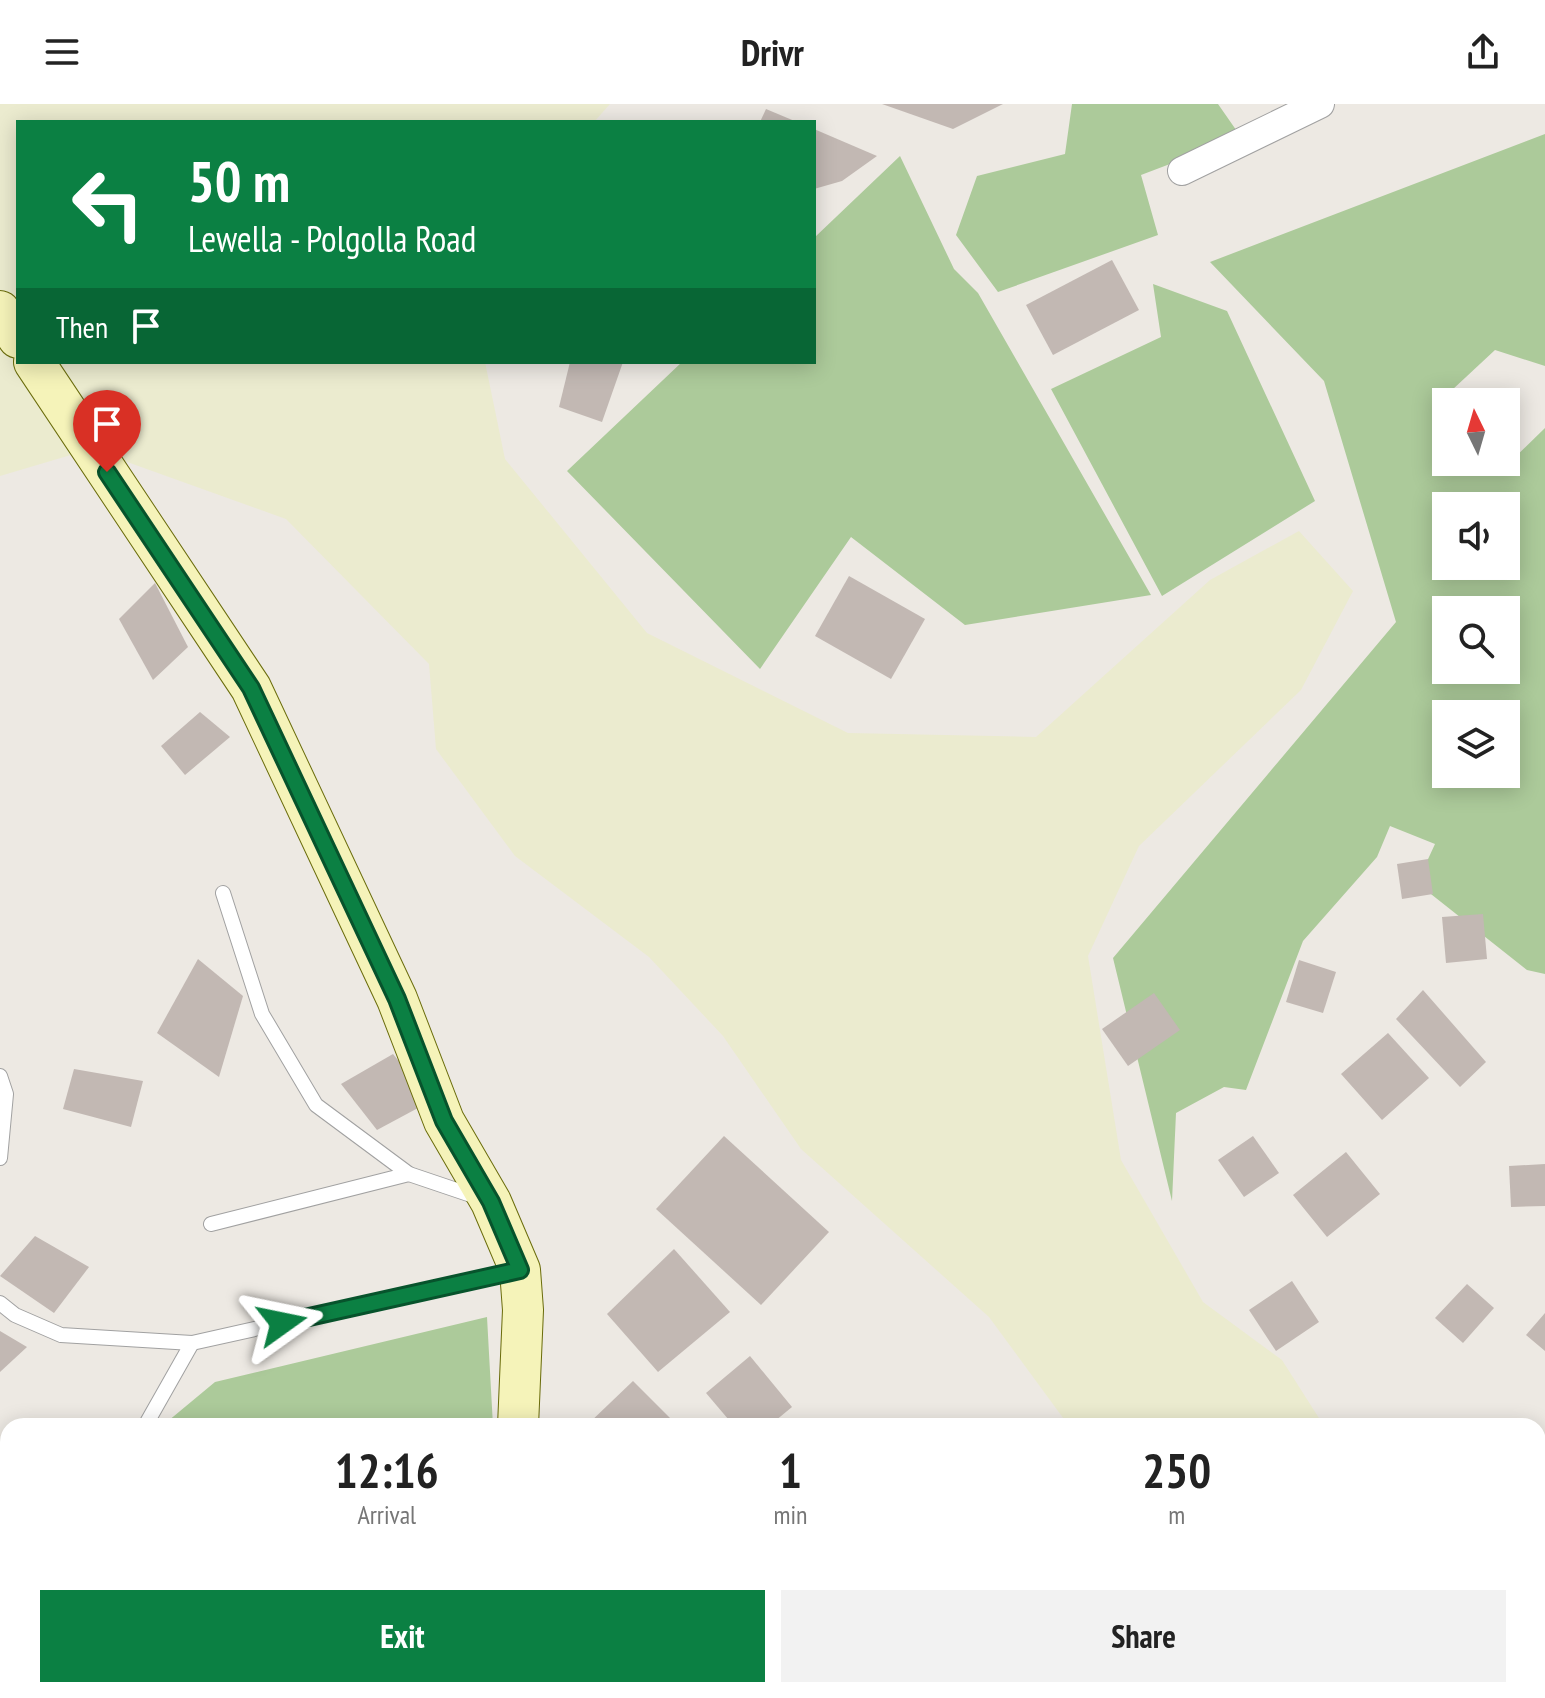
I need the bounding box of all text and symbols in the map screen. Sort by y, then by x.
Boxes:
text: Drivr [741,29,804,76]
icon: menu [40,30,84,74]
icon: share [1461,30,1505,74]
text: 50 m [188,145,290,217]
icon: left [56,152,160,256]
text: Lewella - Polgolla Road [188,215,476,262]
icon: arrive [124,304,168,348]
text: Then [56,307,108,346]
north arrow [1432,388,1520,476]
map controls [1432,388,1520,788]
pin [73,390,141,472]
icon: arrive [85,402,129,446]
button: sound [1432,492,1520,580]
button: search [1432,596,1520,684]
button: layers [1432,700,1520,788]
position arrow [240,1281,324,1365]
text: 12:16 [335,1439,439,1501]
text: 1 [779,1439,802,1501]
text: 250 [1142,1439,1211,1501]
text: Arrival [357,1498,416,1531]
text: min [773,1498,807,1531]
text: m [1168,1498,1185,1531]
button: Exit [40,1590,765,1682]
button: Share [781,1590,1506,1682]

